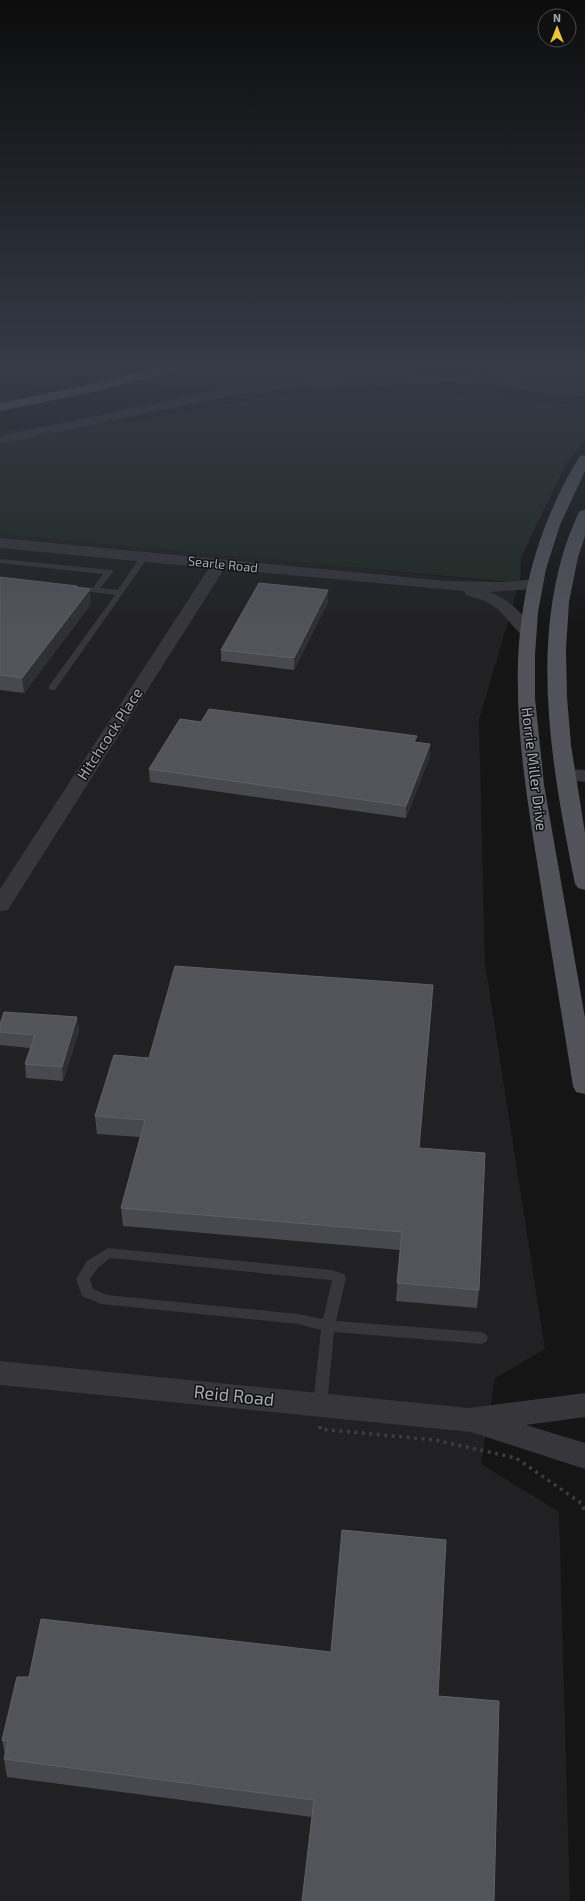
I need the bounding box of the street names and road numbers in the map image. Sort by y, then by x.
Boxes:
street label: Searle Road [187,552,259,576]
street label: Hitchcock Place [73,684,146,783]
street label: Horrie Miller Drive [518,706,551,832]
street label: Reid Road [193,1380,276,1410]

